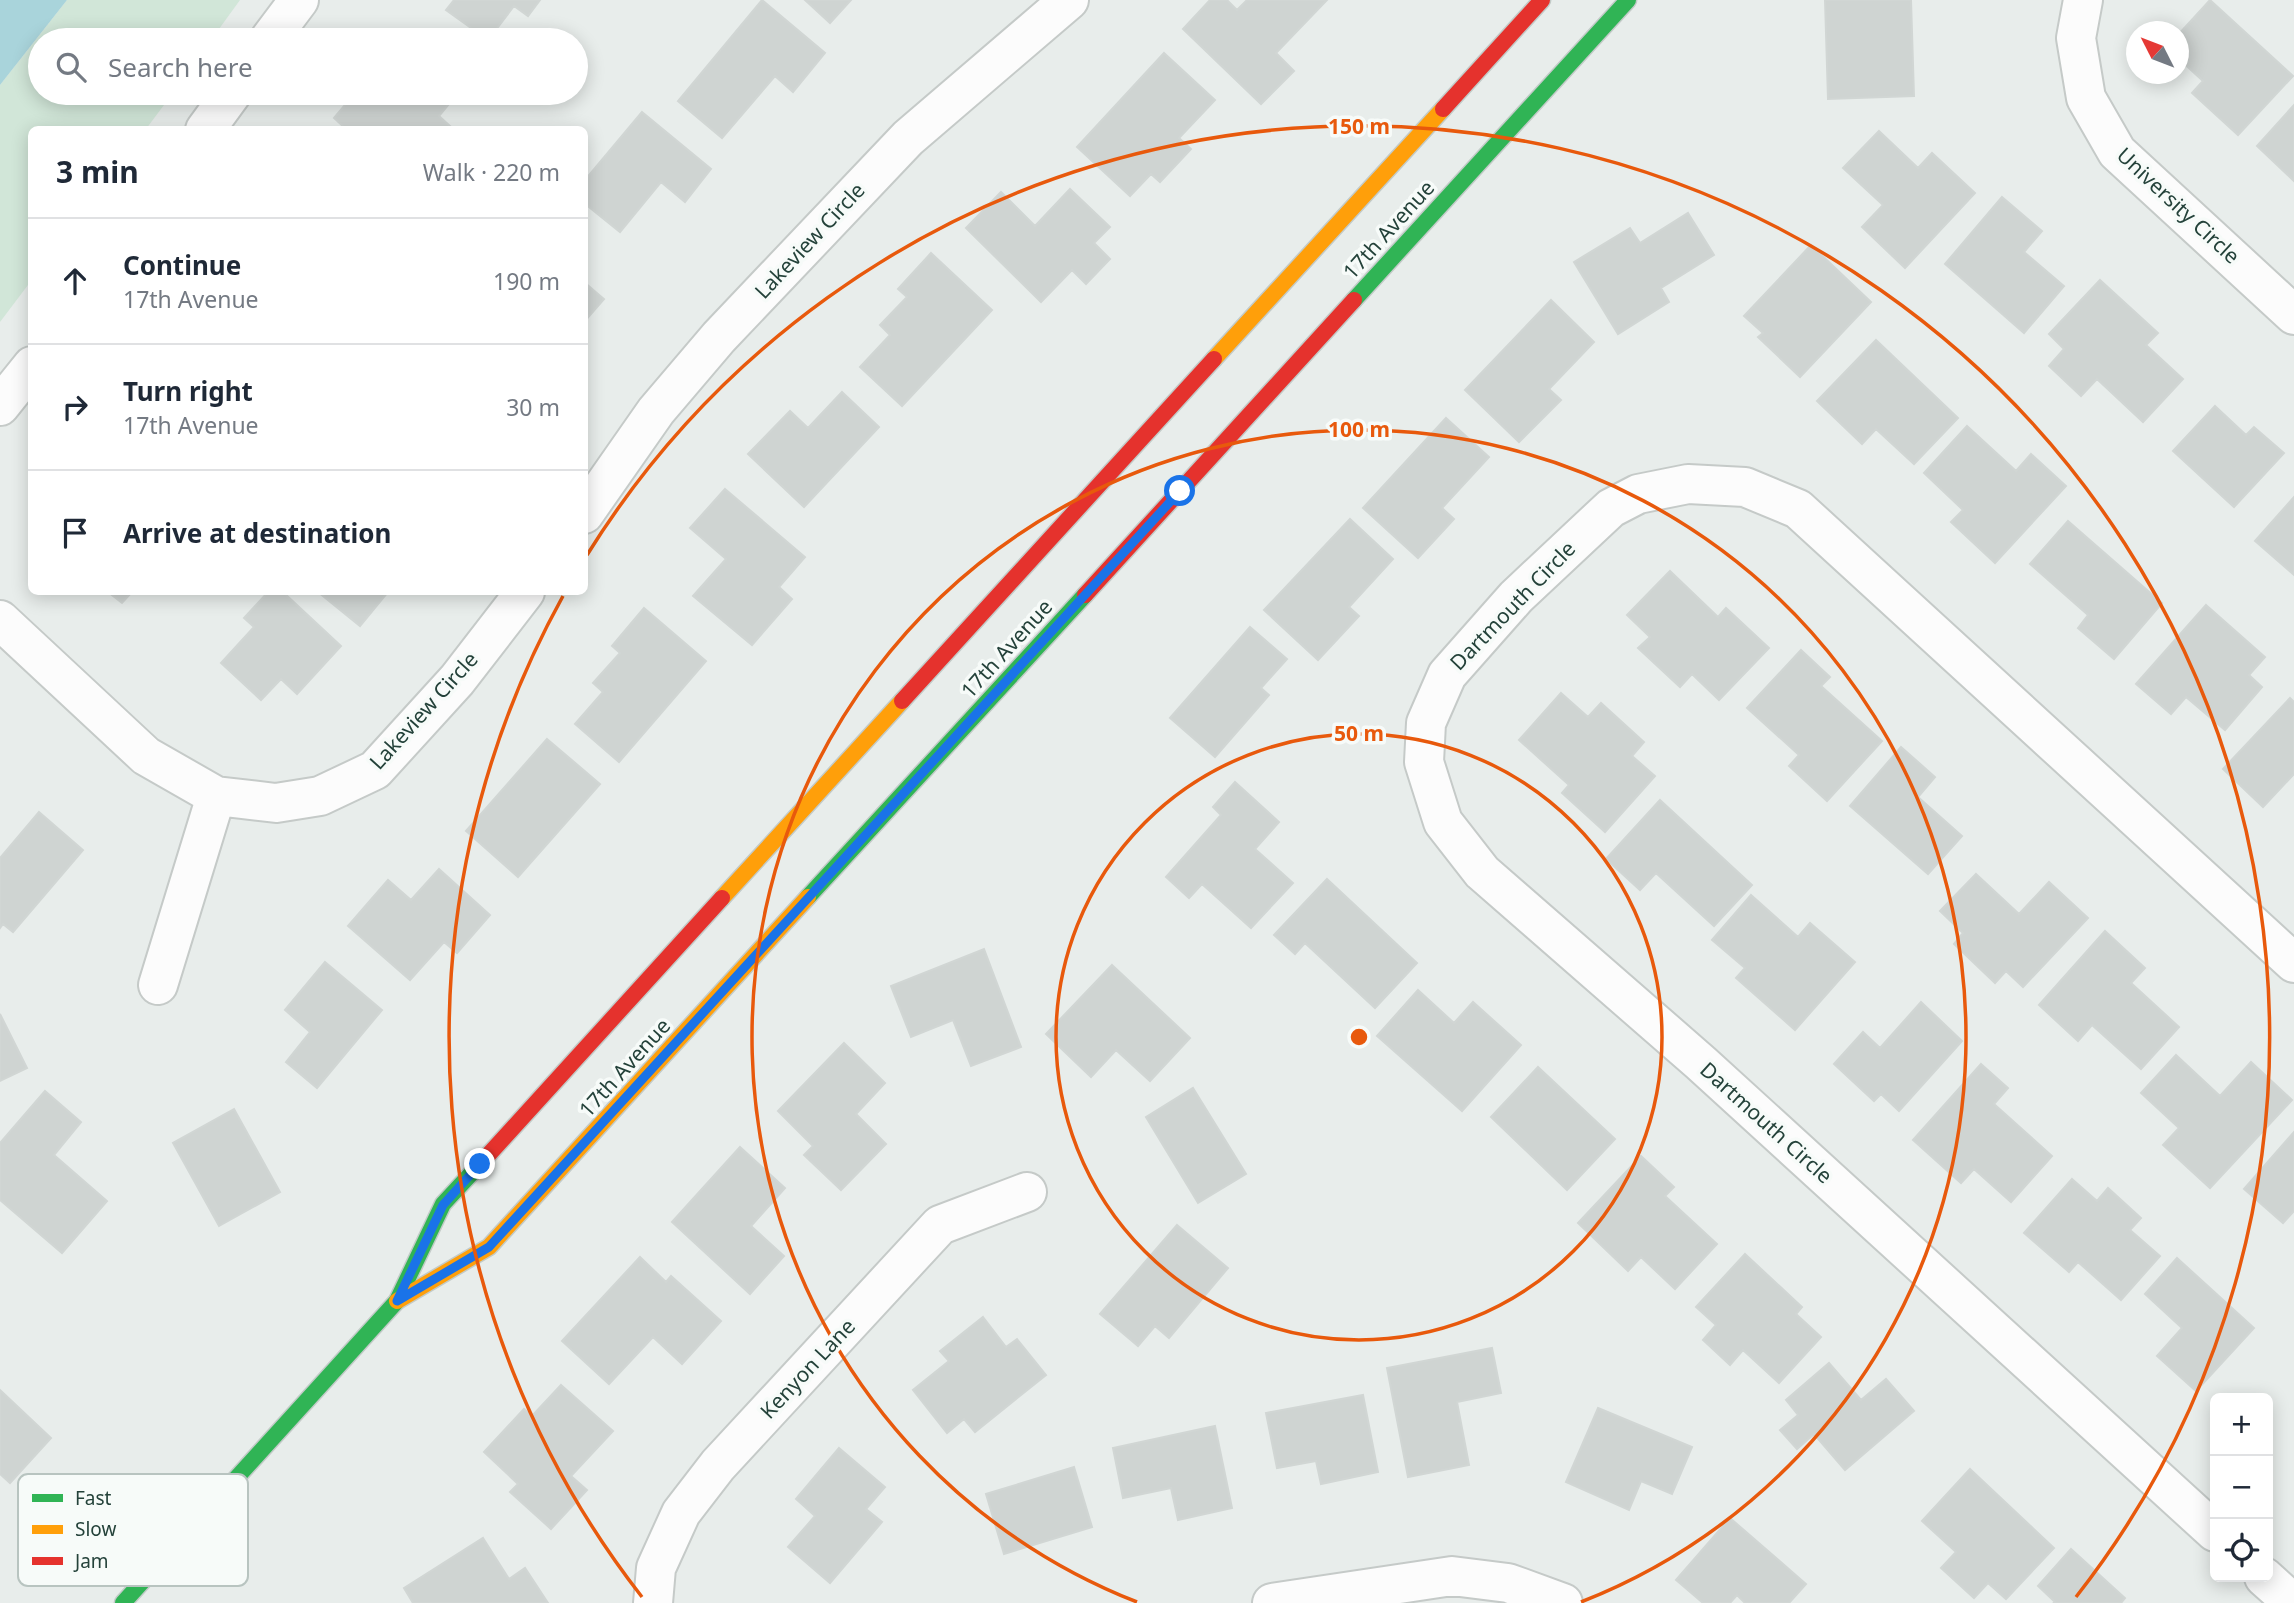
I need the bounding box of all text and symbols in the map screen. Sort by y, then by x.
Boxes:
north arrow [2126,21,2189,84]
search box [28,28,588,105]
icon: search [52,48,90,86]
text: Search here [108,49,253,85]
text: 150 m [1328,112,1390,140]
street label: University Circle [2111,141,2246,270]
text: 3 min [56,151,139,192]
text: Walk · 220 m [423,156,560,188]
street label: 17th Avenue [1336,174,1440,285]
street label: Lakeview Circle [748,176,870,304]
text: Continue [123,247,241,283]
icon: ahead [56,262,94,300]
text: 190 m [493,265,560,297]
text: 17th Avenue [123,283,259,315]
text: Turn right [123,373,253,409]
icon: right [56,388,94,426]
text: 30 m [506,391,560,423]
text: 17th Avenue [123,409,259,441]
text: 100 m [1328,415,1390,443]
route start [1164,475,1195,506]
icon: arrive [56,514,94,552]
text: Arrive at destination [123,515,392,551]
street label: Dartmouth Circle [1444,535,1581,676]
street label: 17th Avenue [954,593,1058,704]
street label: Lakeview Circle [363,646,484,775]
text: 50 m [1334,719,1384,747]
street label: 17th Avenue [572,1012,676,1123]
centre of rings [1347,1025,1371,1049]
street label: Dartmouth Circle [1695,1055,1839,1189]
route end [464,1148,495,1179]
street label: Kenyon Lane [754,1312,861,1424]
map controls [2210,1393,2273,1582]
button: + [2210,1393,2273,1456]
button: − [2210,1456,2273,1519]
legend [18,1474,248,1586]
text: Fast [75,1485,112,1511]
text: Slow [75,1516,116,1542]
button: locate [2210,1519,2273,1582]
text: Jam [73,1548,109,1574]

